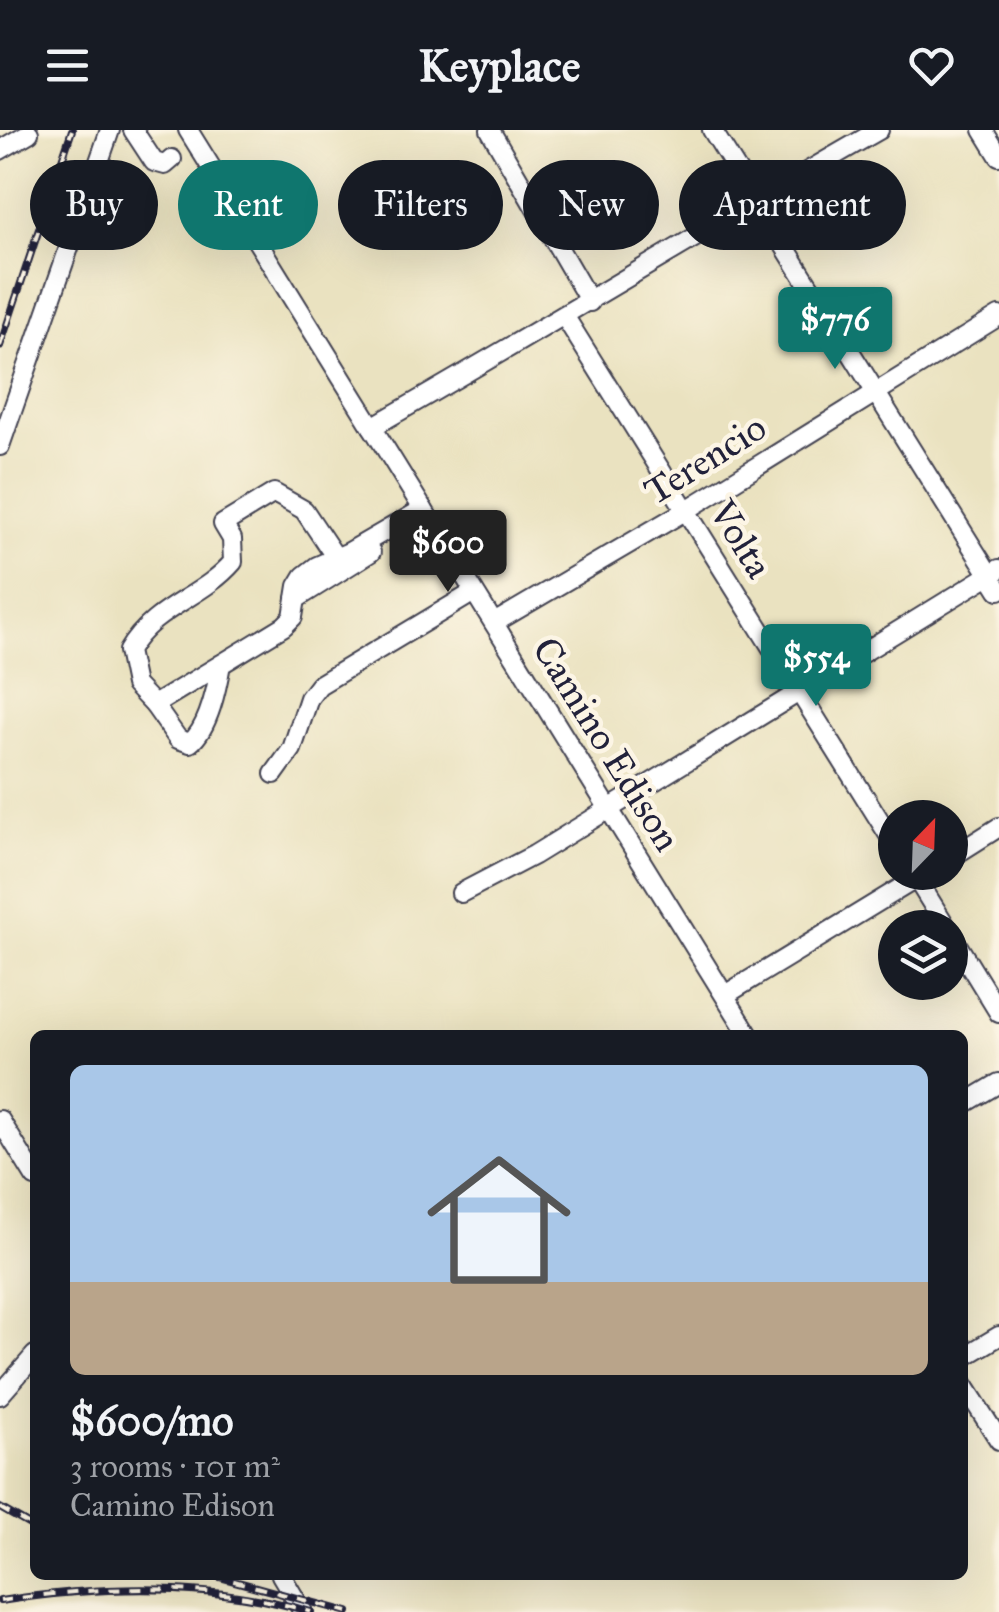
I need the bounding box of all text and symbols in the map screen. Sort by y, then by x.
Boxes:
icon: menu [40,38,95,93]
text: Keyplace [418,38,581,93]
icon: heart [904,38,959,93]
chip: Buy [30,160,158,250]
chip: Rent [178,160,318,250]
chip: Filters [338,160,503,250]
chip: New [523,160,659,250]
chip: Apartment [679,160,906,250]
pin: $776 [776,287,894,372]
text: $776 [800,300,870,339]
street label: Terencio [636,404,774,514]
street label: Volta [699,491,783,587]
pin: $600 [389,510,507,595]
text: $600 [412,523,484,562]
pin: $554 [757,624,875,709]
street label: Camino Edison [523,629,691,859]
text: $554 [783,637,849,676]
north arrow [878,800,968,890]
map controls [878,800,968,1000]
button: layers [878,910,968,1000]
icon: home [409,1130,589,1310]
text: $600/mo [70,1395,234,1447]
text: 3 rooms · 101 m² [70,1447,280,1486]
text: Camino Edison [70,1486,275,1525]

